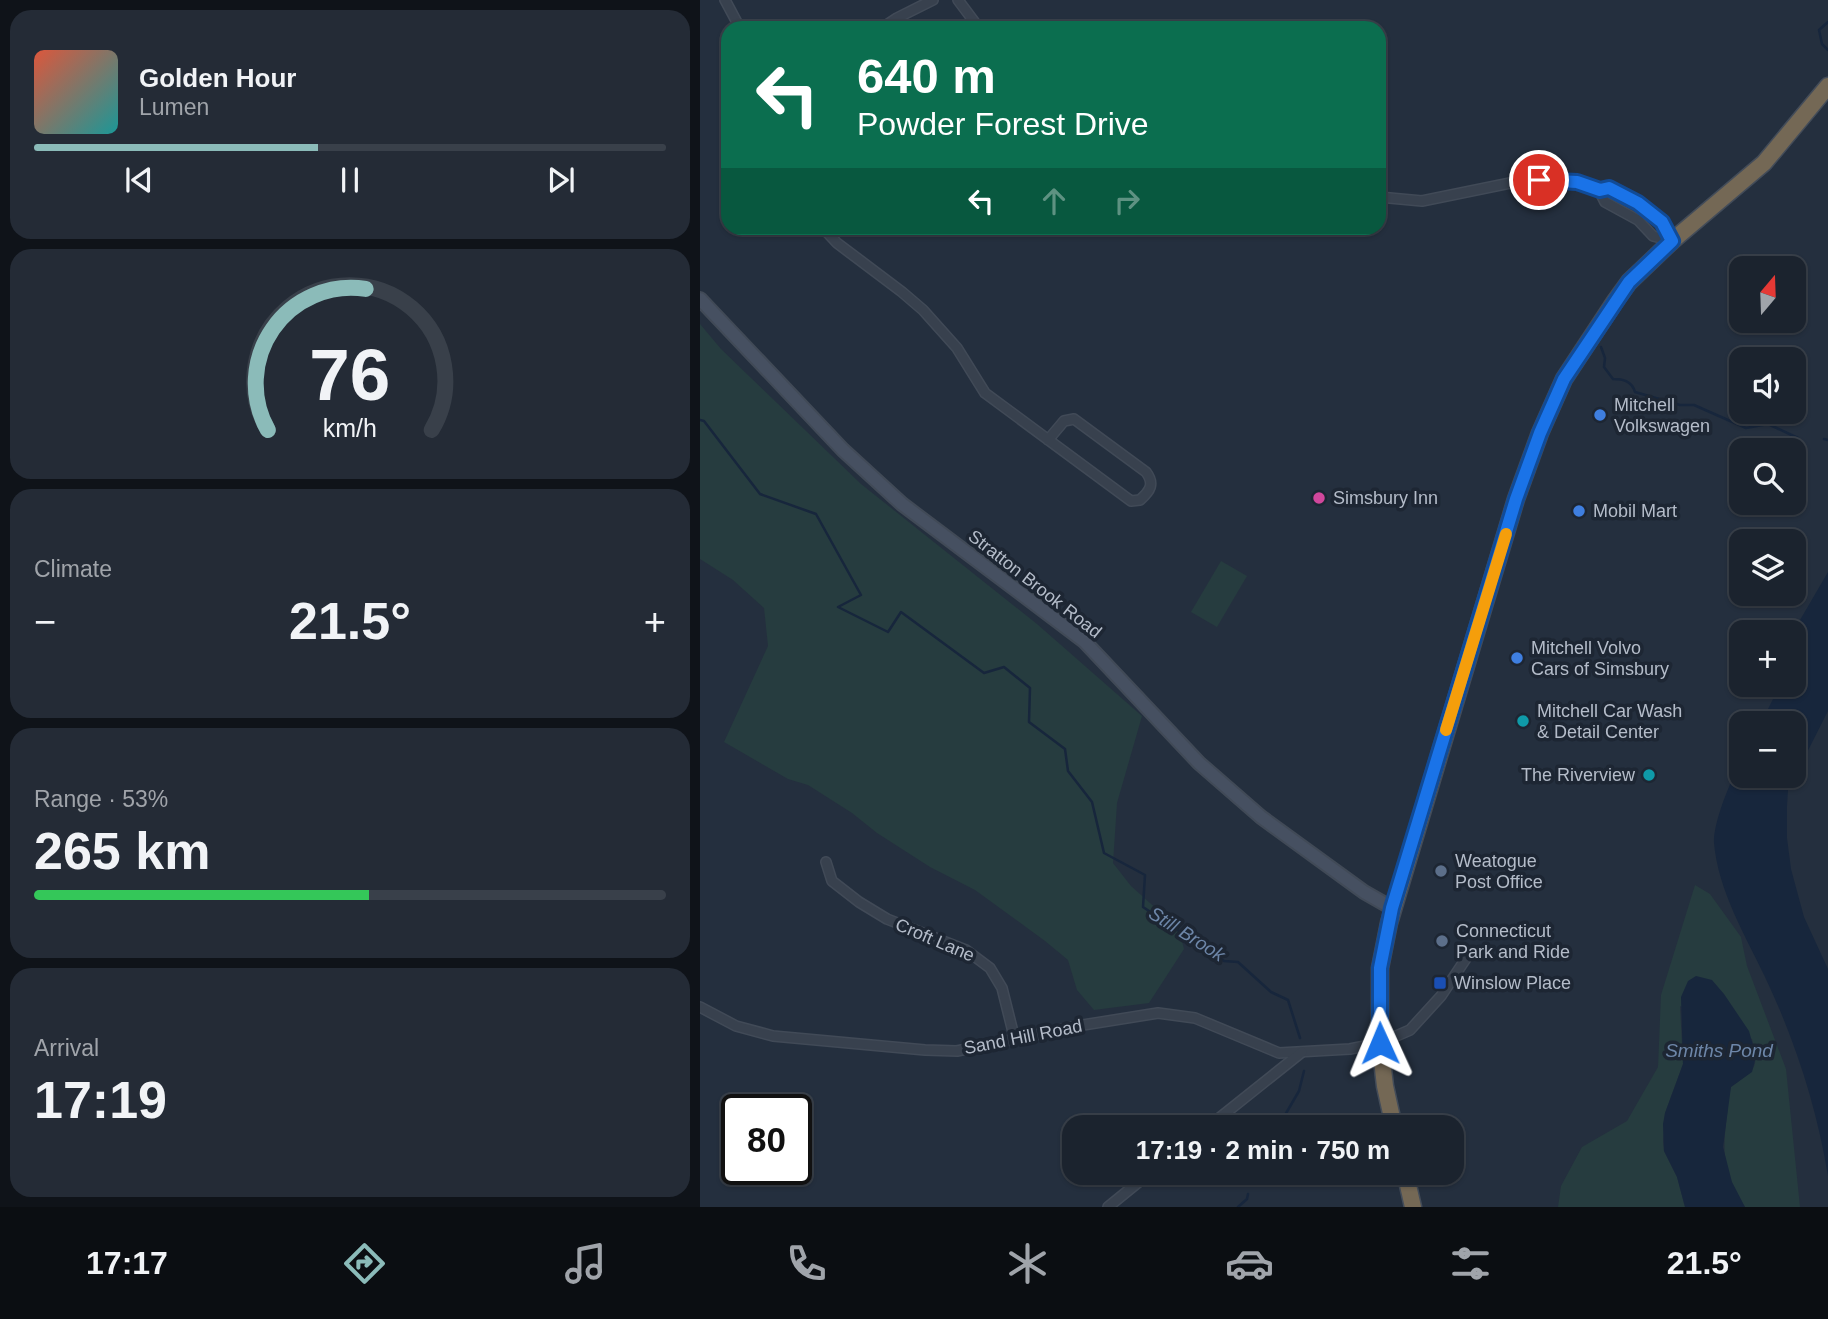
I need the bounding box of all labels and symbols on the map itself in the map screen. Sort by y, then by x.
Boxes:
pin [1509,150,1569,210]
north arrow [1729,256,1806,332]
place label: Mitchell Volkswagen [1614,395,1710,436]
marker: Mitchell Volkswagen [1592,407,1608,423]
place label: Simsbury Inn [1333,488,1438,508]
marker: Simsbury Inn [1311,490,1327,506]
place label: Mobil Mart [1593,501,1677,521]
marker: Mobil Mart [1571,503,1587,519]
street label: Stratton Brook Road [965,526,1105,642]
place label: Mitchell Volvo Cars of Simsbury [1531,638,1669,679]
marker: Mitchell Volvo Cars of Simsbury [1509,650,1525,666]
place label: Mitchell Car Wash & Detail Center [1537,701,1682,742]
marker: Mitchell Car Wash & Detail Center [1515,713,1531,729]
place label: The Riverview [1521,765,1636,785]
marker: The Riverview [1641,767,1657,783]
place label: Weatogue Post Office [1455,851,1543,892]
marker: Weatogue Post Office [1433,863,1449,879]
water label: Still Brook [1145,902,1230,966]
street label: Croft Lane [892,914,978,966]
place label: Connecticut Park and Ride [1456,921,1570,962]
marker: Connecticut Park and Ride [1434,933,1450,949]
place label: Winslow Place [1454,973,1571,993]
marker: Winslow Place [1432,975,1448,991]
position arrow [1343,1006,1417,1080]
street label: Sand Hill Road [962,1016,1084,1058]
water label: Smiths Pond [1665,1040,1774,1061]
speed limit sign: 80 [721,1094,812,1185]

